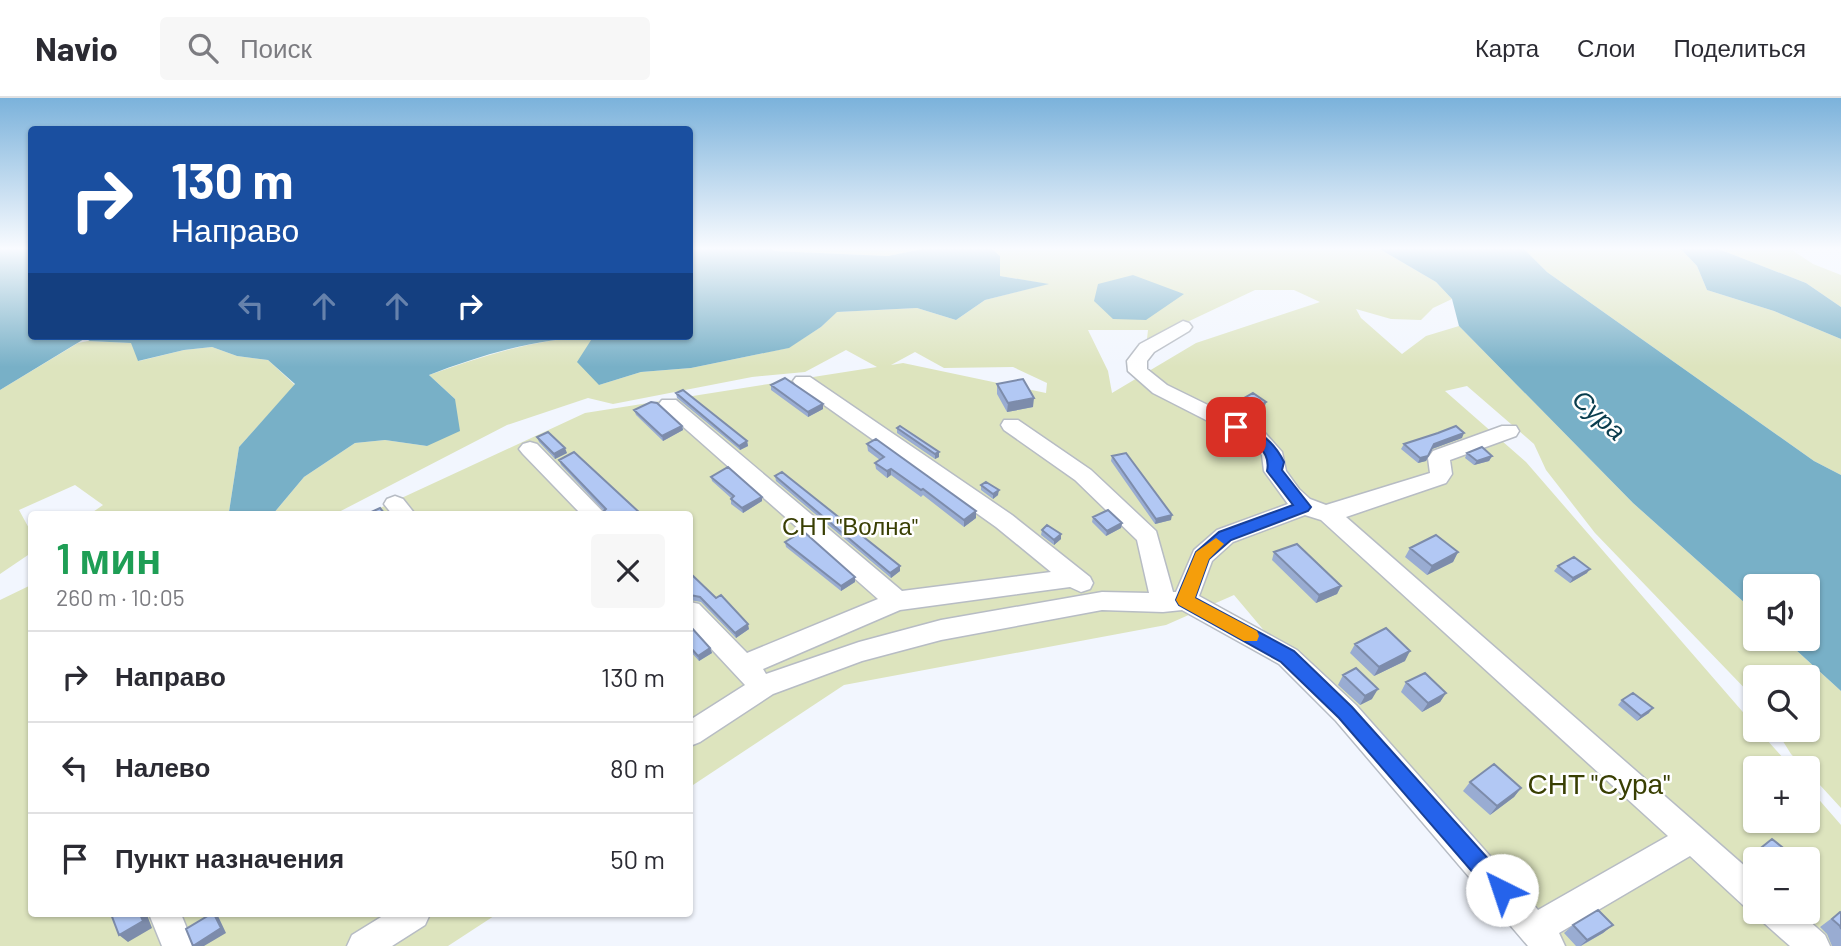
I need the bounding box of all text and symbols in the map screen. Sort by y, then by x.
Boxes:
search box [160,17,650,80]
text: Navio [35,28,118,68]
icon: search [184,29,222,67]
text: Поиск [240,32,312,63]
text: Карта [1475,33,1539,62]
text: Слои [1577,33,1635,62]
text: Поделиться [1673,33,1806,62]
text: 130 m [171,150,293,209]
icon: right [56,154,147,245]
text: Направо [171,210,299,248]
icon: left [232,287,270,325]
icon: ahead [305,287,343,325]
icon: ahead [378,287,416,325]
icon: right [451,287,489,325]
water label: Сура [1567,382,1633,446]
pin [1206,397,1266,457]
icon: arrive [1217,408,1255,446]
park label: СНТ "Волна" [782,511,918,540]
text: 1 мин [56,532,161,582]
button: close [591,534,665,608]
map controls [1743,574,1820,924]
button: sound [1743,574,1820,651]
text: 260 m · 10:05 [56,583,184,611]
icon: right [56,658,94,696]
text: Направо [115,660,226,691]
text: 130 m [601,661,665,692]
button: search [1743,665,1820,742]
icon: left [56,749,94,787]
text: Налево [115,751,210,782]
text: 80 m [610,752,665,783]
button: + [1743,756,1820,833]
park label: СНТ "Сура" [1528,766,1670,800]
icon: arrive [56,840,94,878]
text: Пункт назначения [115,842,344,873]
text: 50 m [610,843,665,874]
button: − [1743,847,1820,924]
position arrow [1465,853,1539,927]

